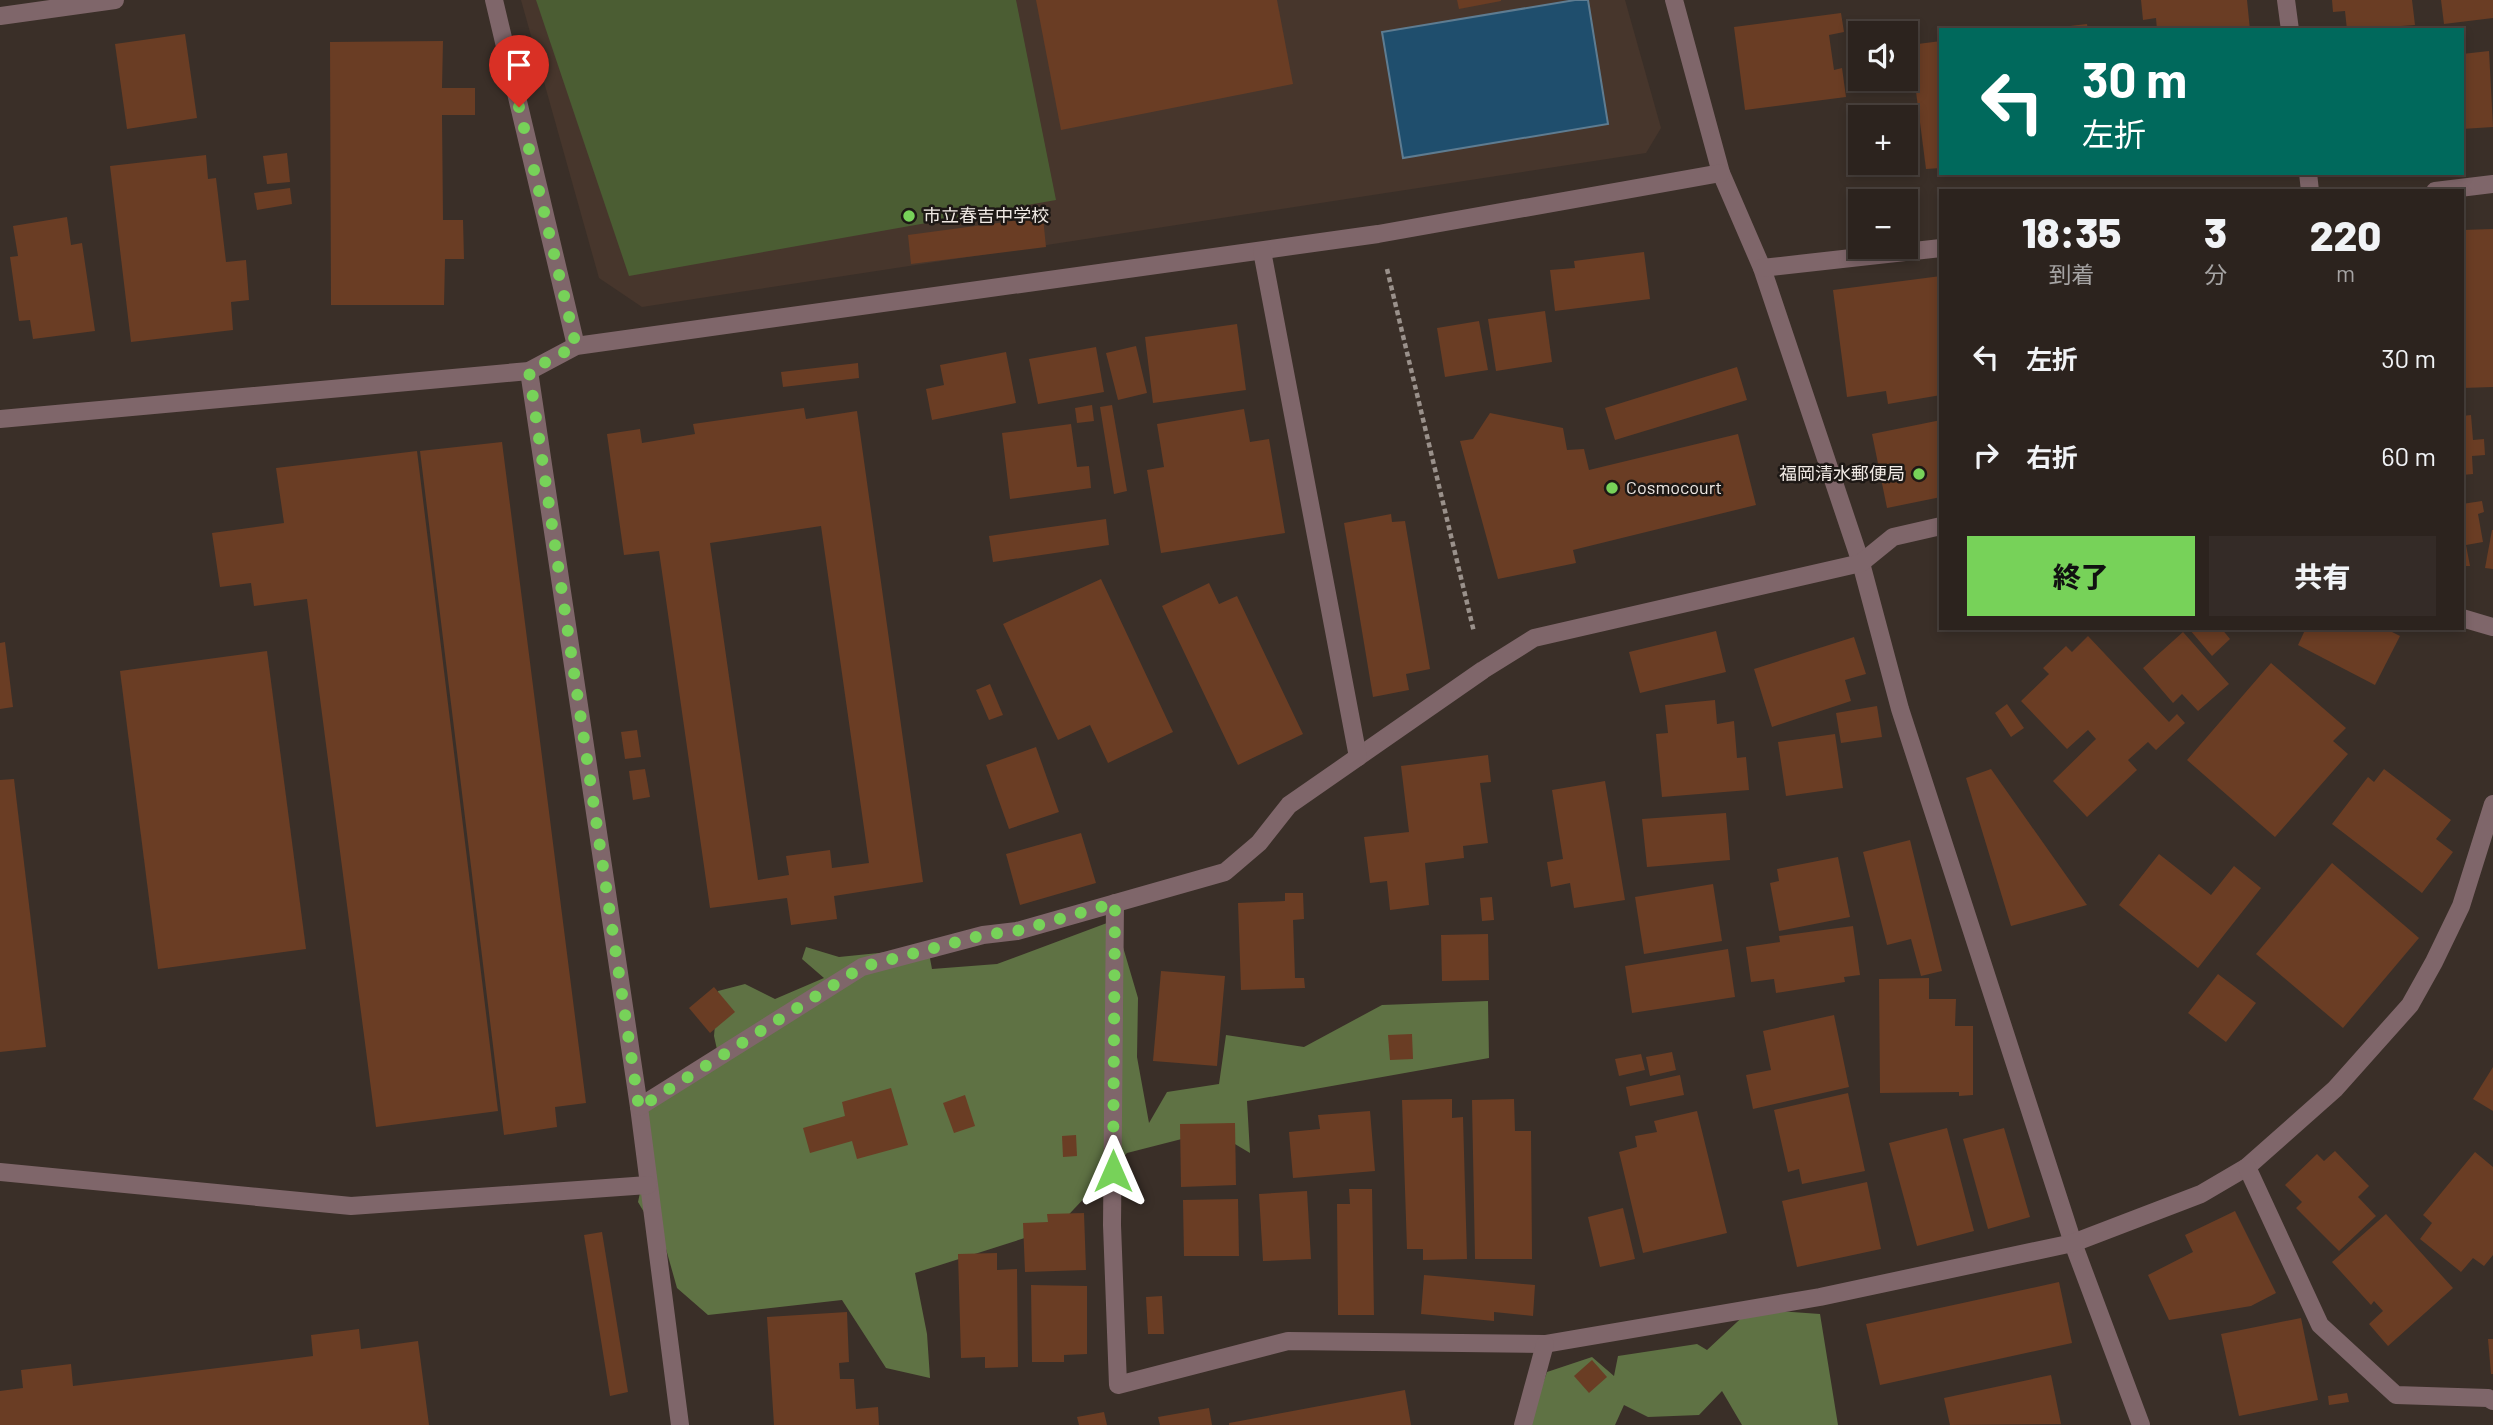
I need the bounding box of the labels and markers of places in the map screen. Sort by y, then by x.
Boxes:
pin [489,35,549,107]
place label: 市立春吉中学校 [923,204,1049,226]
marker: 市立春吉中学校 [901,208,917,224]
place label: 福岡清水郵便局 [1779,462,1905,484]
marker: 福岡清水郵便局 [1911,466,1927,482]
place label: Cosmocourt [1626,476,1722,498]
marker: Cosmocourt [1604,480,1620,496]

